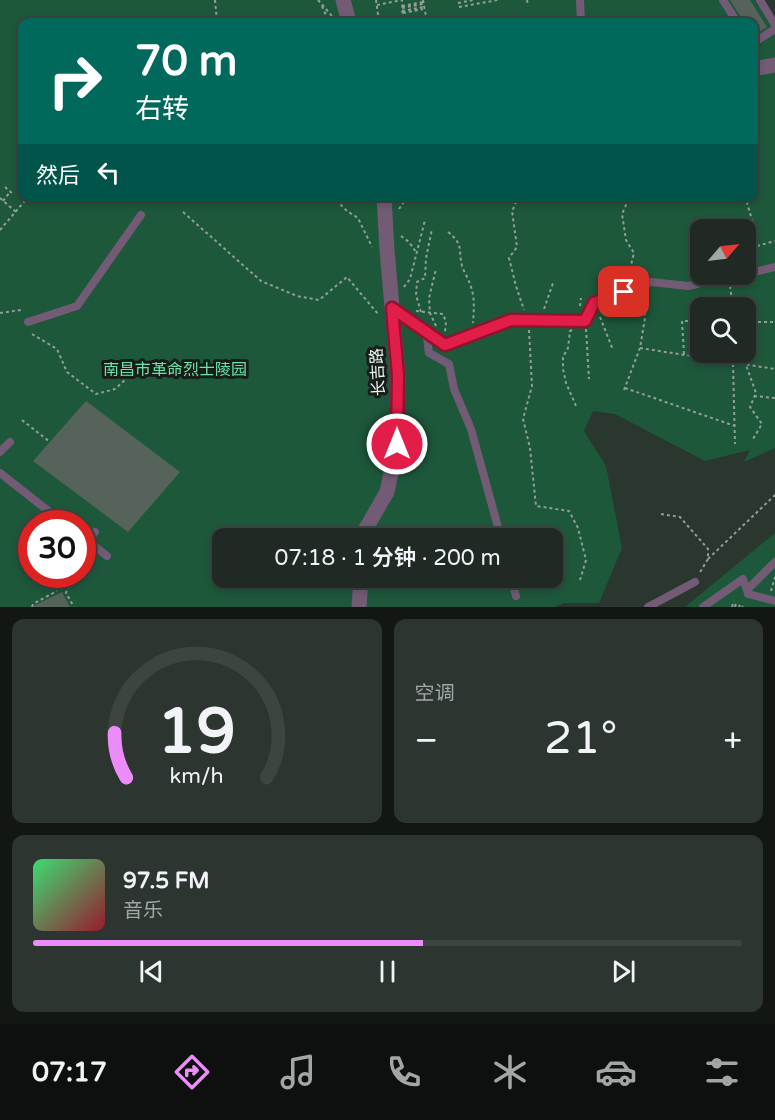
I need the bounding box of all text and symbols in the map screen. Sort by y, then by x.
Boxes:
text: 70 m [135,36,237,87]
icon: right [36,42,114,120]
text: 右转 [135,93,189,126]
icon: left [92,156,125,189]
text: 然后 [36,163,80,189]
north arrow [690,219,756,285]
map controls [690,219,756,363]
pin [598,266,649,317]
icon: arrive [607,275,640,308]
button: search [690,297,756,363]
street label: 长吉路 [367,348,389,396]
park label: 南昌市革命烈士陵园 [103,360,247,380]
position arrow [365,412,429,476]
speed limit sign: 30 [18,510,96,588]
text: 07:18 · 1 分钟 · 200 m [274,545,501,571]
text: 空调 [415,682,455,706]
text: 19 [158,695,236,770]
text: 21° [544,712,617,766]
text: − [415,721,438,760]
text: + [723,721,742,760]
text: km/h [170,763,224,789]
text: 97.5 FM [123,868,209,894]
text: 音乐 [123,899,163,923]
icon: previous [135,955,168,988]
icon: pause [371,955,404,988]
icon: next [607,955,640,988]
icon: directions [171,1051,213,1093]
icon: music [277,1051,319,1093]
icon: phone [383,1051,425,1093]
icon: climate [489,1051,531,1093]
icon: car [595,1051,637,1093]
icon: filters [701,1051,743,1093]
text: 07:17 [32,1056,107,1089]

